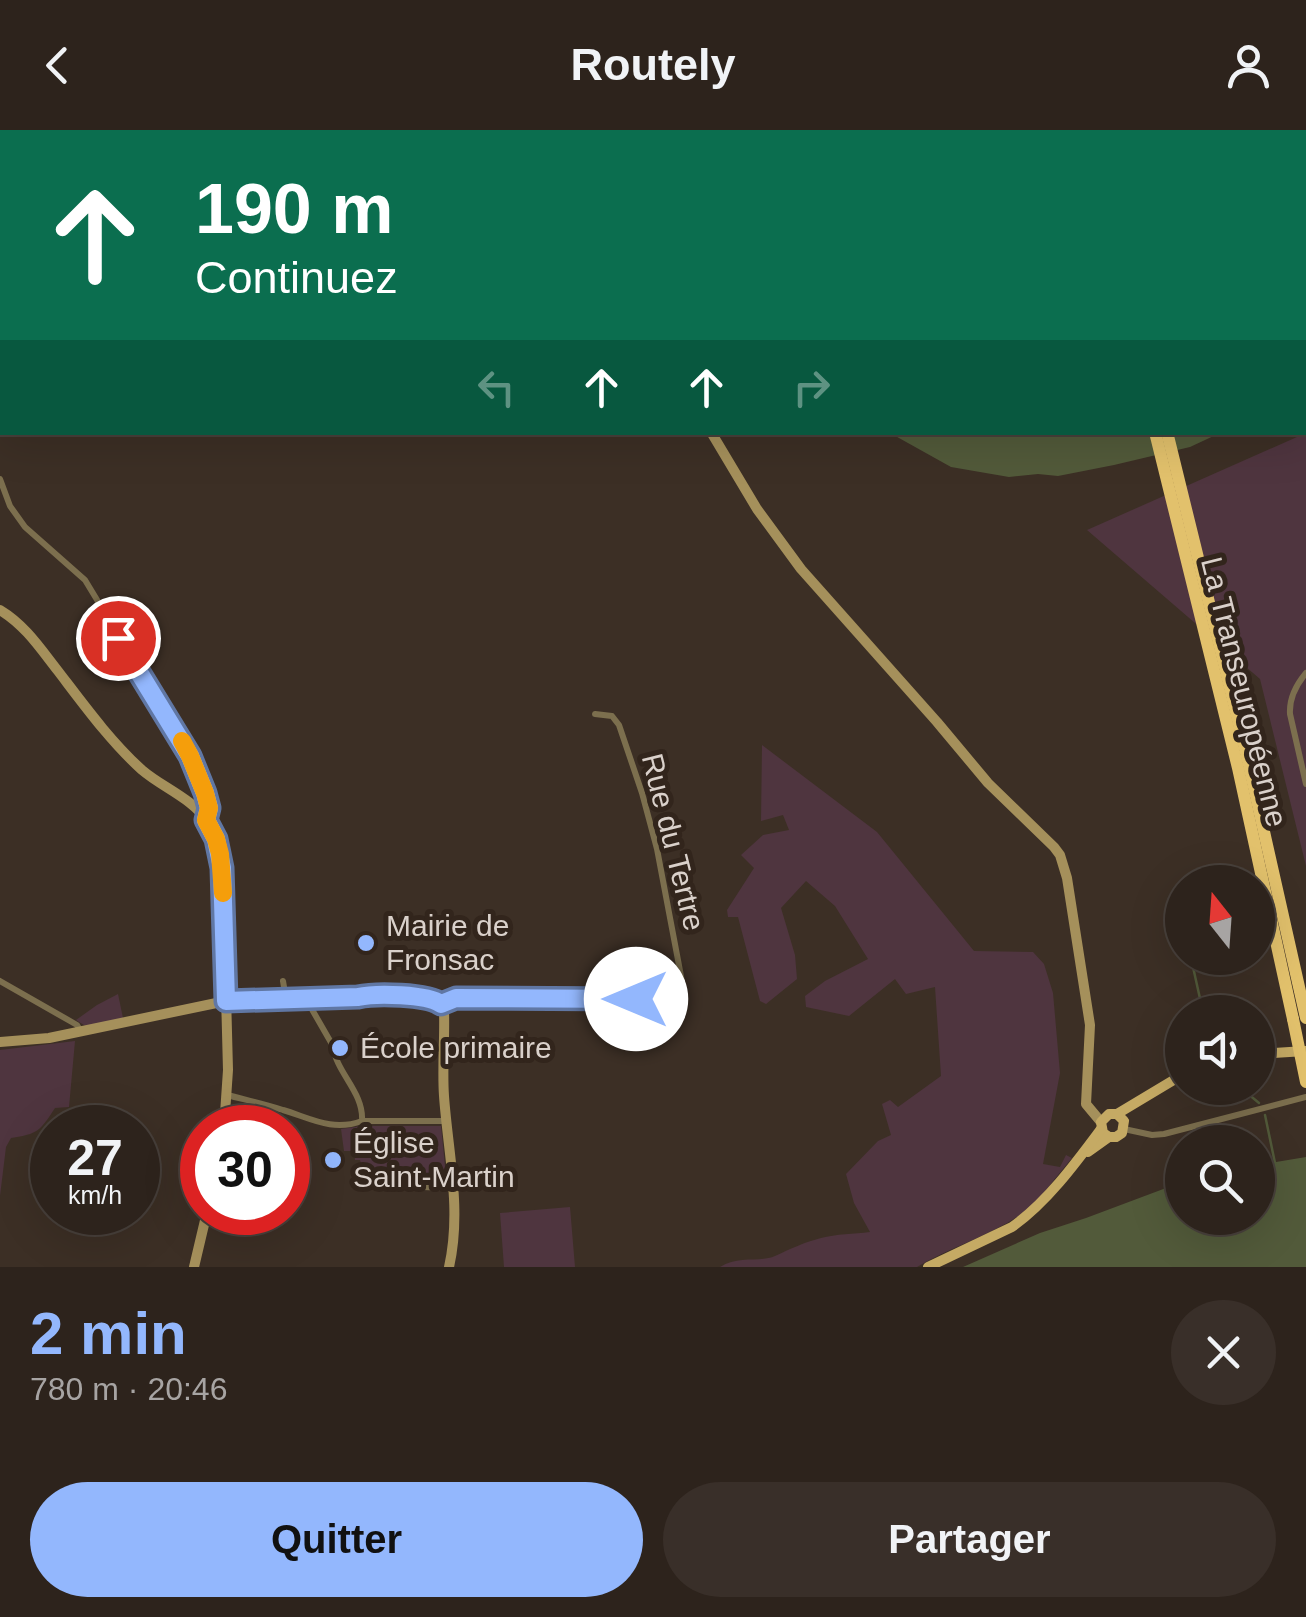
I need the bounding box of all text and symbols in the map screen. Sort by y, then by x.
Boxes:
icon: back [30,38,85,93]
icon: person [1221,38,1276,93]
text: Routely [570,39,736,90]
icon: ahead [30,170,160,300]
text: 190 m [195,170,393,248]
text: Continuez [195,252,398,303]
icon: left [469,360,524,415]
icon: ahead [574,360,629,415]
icon: ahead [679,360,734,415]
icon: right [784,360,839,415]
street label: La Transeuropéenne [1195,554,1294,830]
pin [76,596,161,681]
icon: arrive [91,611,146,666]
street label: Rue du Tertre [636,750,711,934]
north arrow [1165,865,1275,975]
map controls [1165,865,1275,1235]
place label: Mairie de Fronsac [386,909,509,976]
marker: Mairie de Fronsac [355,932,377,954]
position arrow [584,947,688,1051]
button: sound [1165,995,1275,1105]
place label: École primaire [360,1031,552,1064]
marker: École primaire [329,1037,351,1059]
speed limit sign: 30 [180,1105,310,1235]
button: search [1165,1125,1275,1235]
place label: Église Saint-Martin [353,1126,515,1193]
text: 27 [67,1130,123,1186]
marker: Église Saint-Martin [322,1149,344,1171]
text: km/h [68,1181,122,1209]
text: 2 min [30,1300,187,1367]
button: close [1171,1300,1276,1405]
text: 780 m · 20:46 [30,1371,227,1407]
button: Quitter [30,1482,643,1597]
button: Partager [663,1482,1276,1597]

